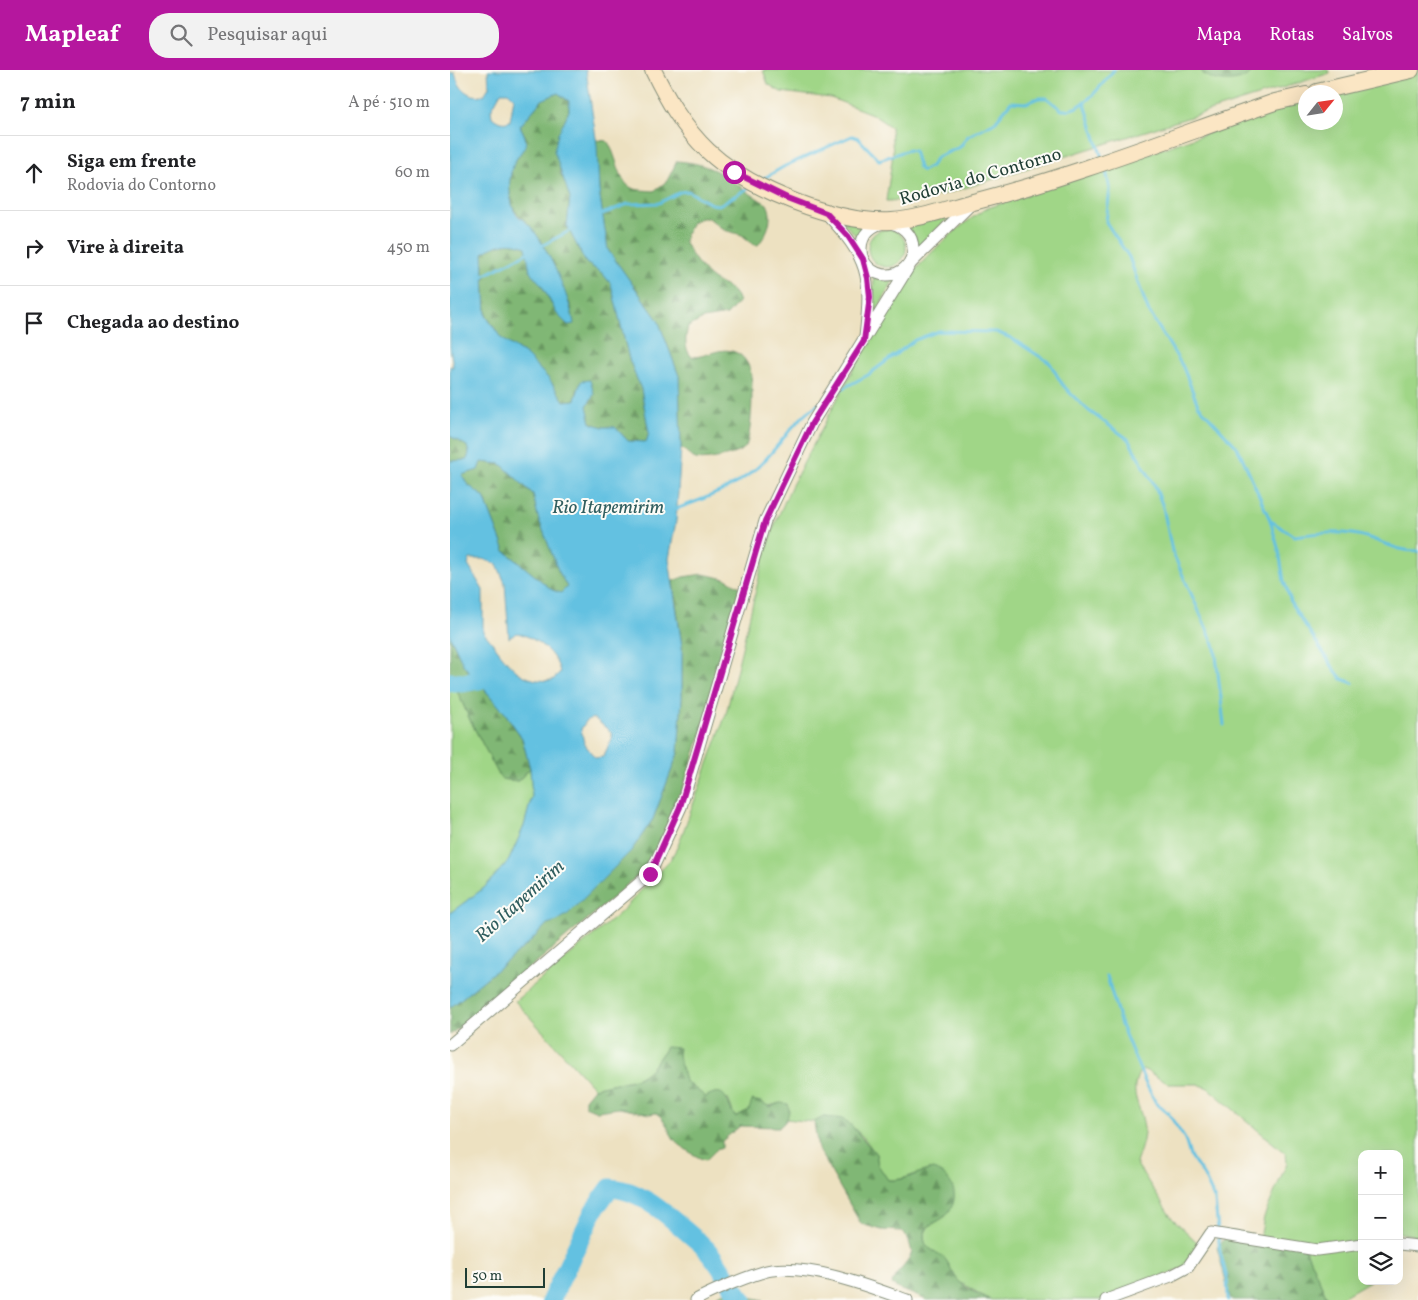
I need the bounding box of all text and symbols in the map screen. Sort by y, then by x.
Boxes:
search box [149,13,499,58]
text: Mapleaf [25,18,119,52]
icon: search [167,21,195,49]
text: Pesquisar aqui [207,22,328,48]
text: Mapa [1197,23,1242,48]
text: Rotas [1270,23,1314,48]
text: Salvos [1342,23,1393,48]
north arrow [1298,85,1343,130]
text: 7 min [20,88,76,117]
text: A pé · 510 m [348,92,430,114]
street label: Rodovia do Contorno [896,142,1064,213]
text: Siga em frente [67,149,196,175]
icon: ahead [20,159,48,187]
route start [723,161,746,184]
text: 60 m [395,162,430,184]
text: Rodovia do Contorno [67,175,216,197]
icon: right [20,234,48,262]
text: Vire à direita [67,235,184,261]
text: 450 m [387,237,430,259]
icon: arrive [20,309,48,337]
text: Chegada ao destino [67,310,239,336]
water label: Rio Itapemirim [552,495,664,521]
water label: Rio Itapemirim [470,854,571,949]
route end [639,863,662,886]
map controls [1358,1150,1403,1285]
button: + [1358,1150,1403,1195]
button: − [1358,1195,1403,1240]
button: layers [1358,1240,1403,1285]
scale bar [465,1265,545,1288]
text: 50 m [472,1267,502,1286]

